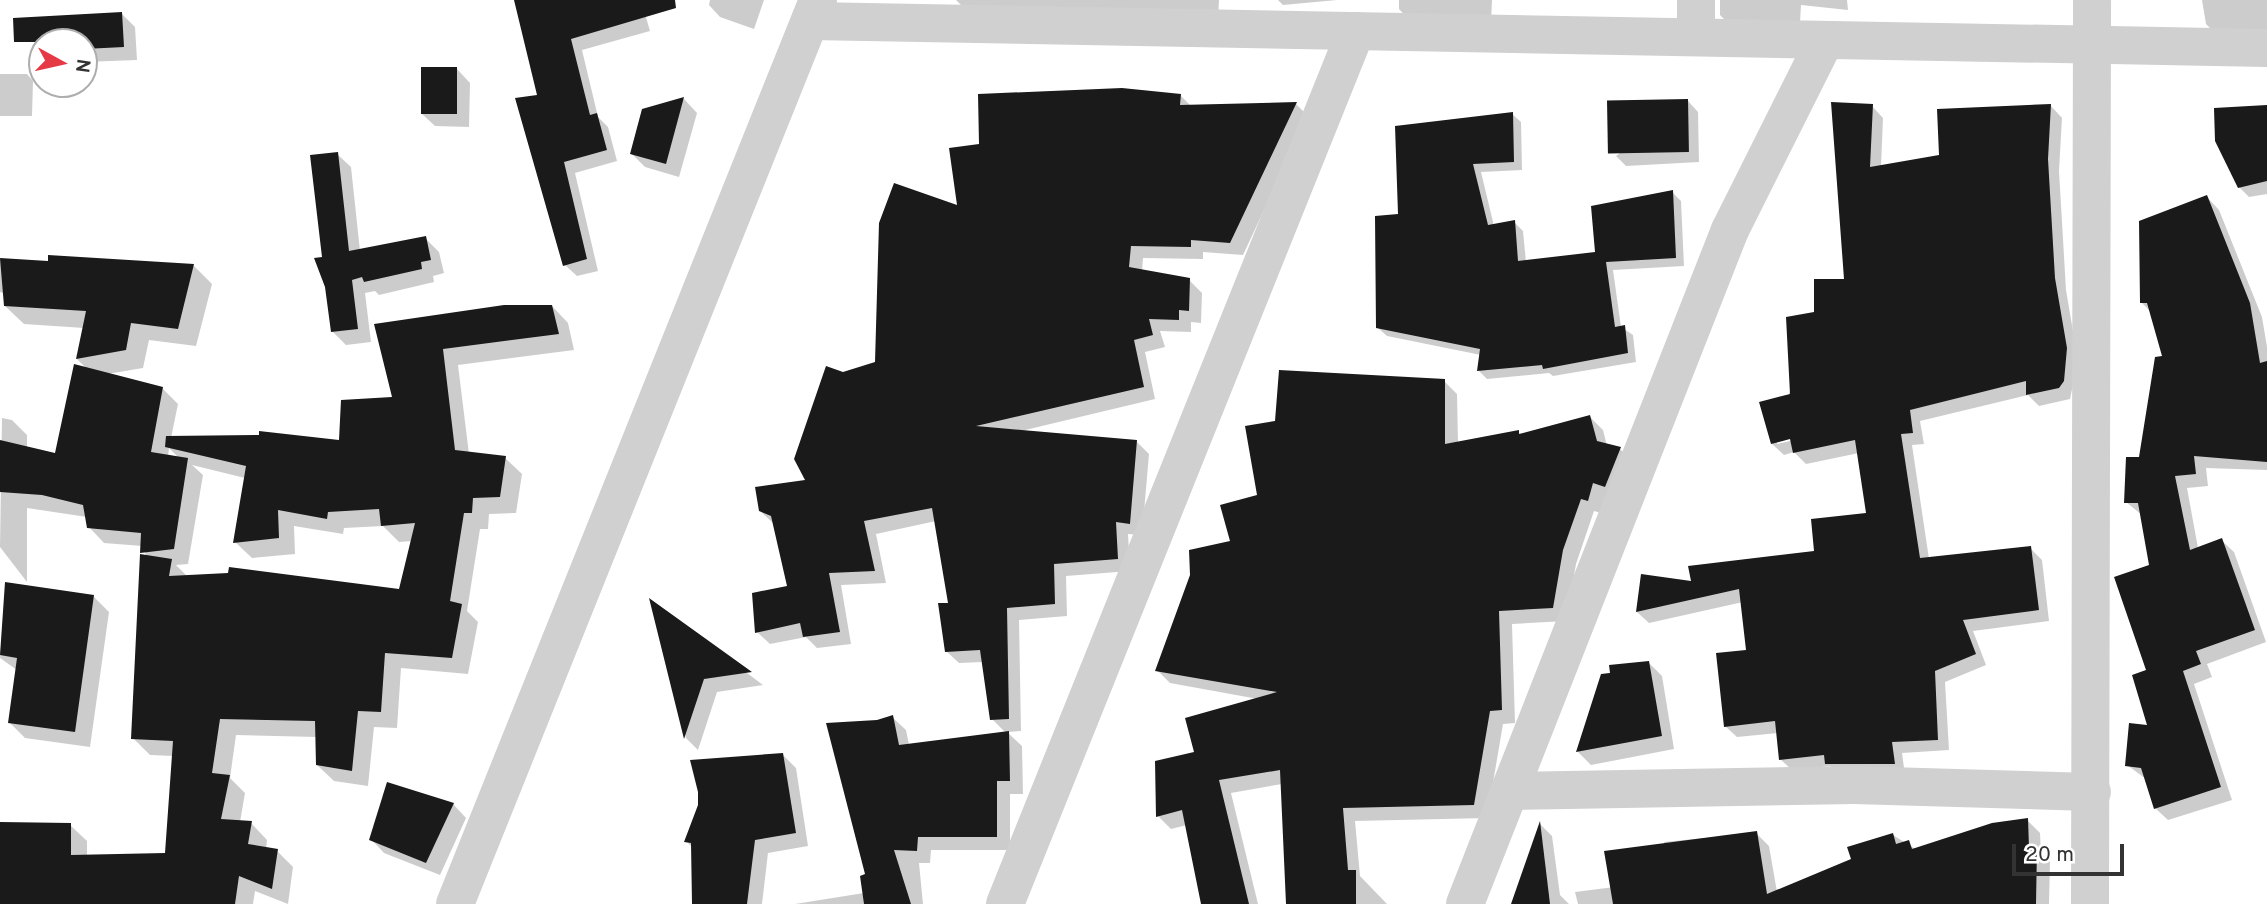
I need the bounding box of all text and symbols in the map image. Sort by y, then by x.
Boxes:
north arrow [28,28,98,98]
text: N [69,57,95,74]
scale bar [2015,830,2127,874]
text: 20 m [2025,842,2074,869]

